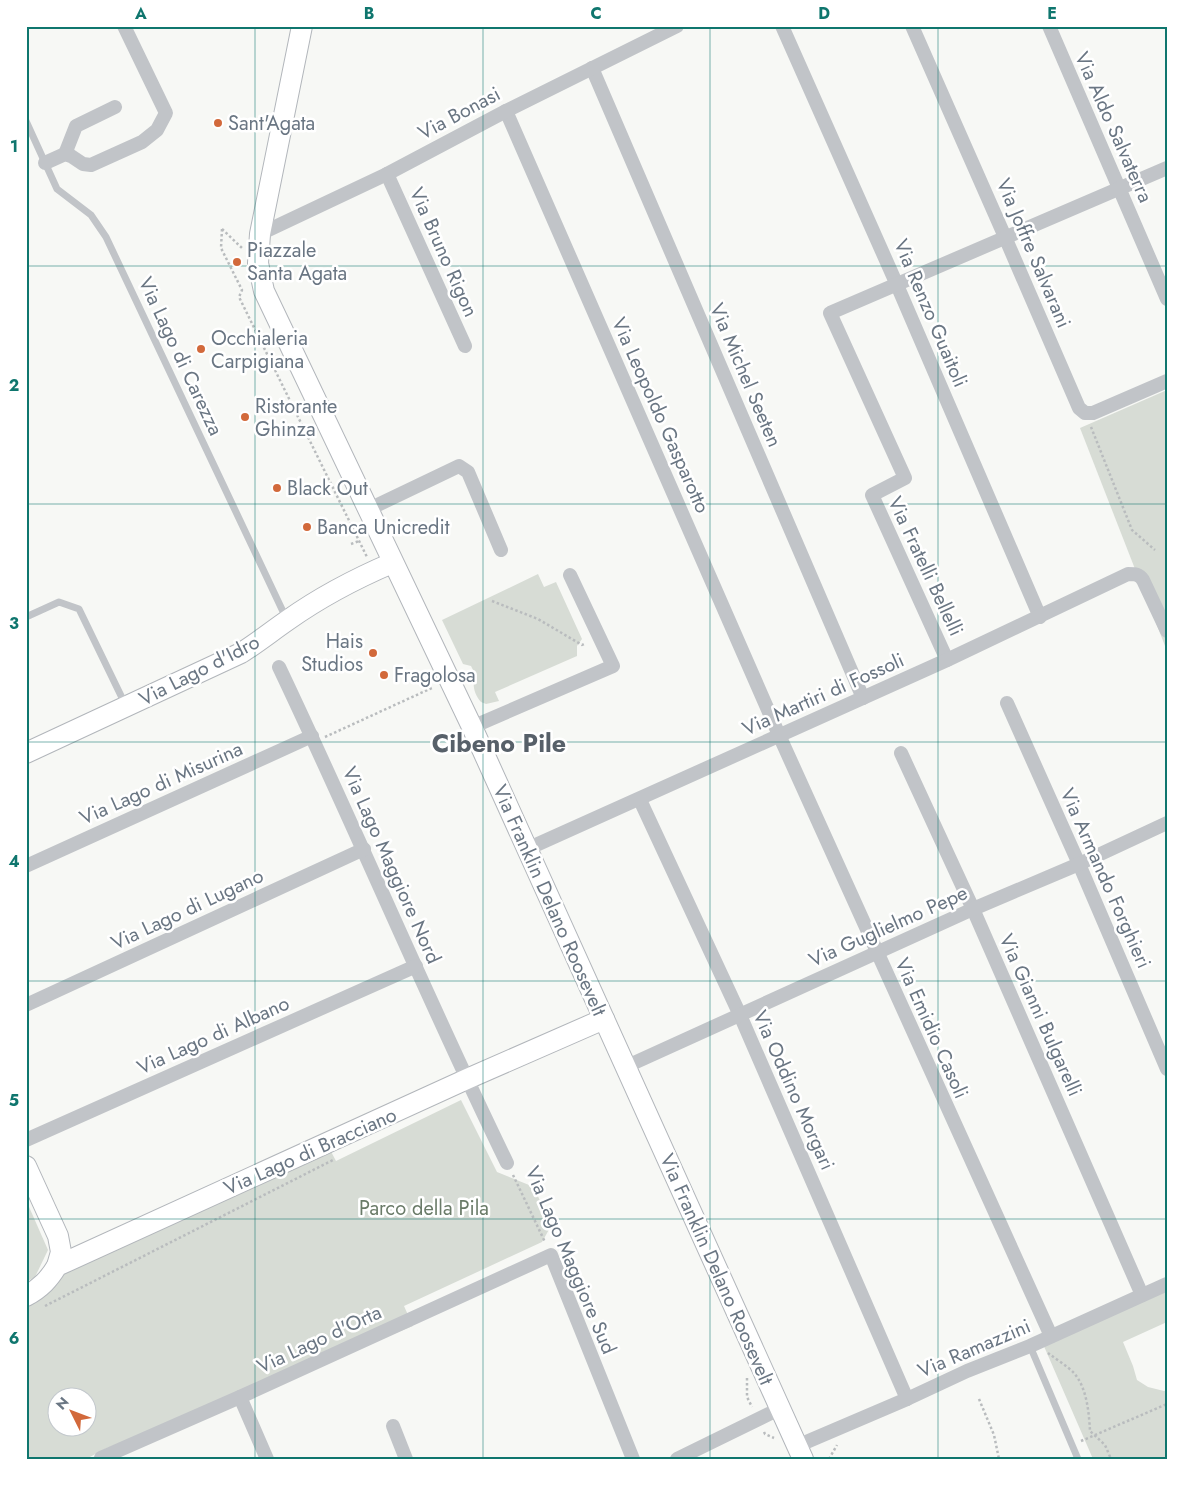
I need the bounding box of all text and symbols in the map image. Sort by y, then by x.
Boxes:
text: A [134,2,147,25]
text: B [364,2,374,25]
text: C [590,2,602,25]
text: D [818,2,830,25]
text: E [1047,2,1057,25]
street label: Via Aldo Salvaterra [1067,47,1160,207]
street label: Via Bonasi [413,80,506,147]
place label: Sant'Agata [228,109,315,138]
marker: Sant'Agata [212,117,224,129]
text: 1 [10,135,18,158]
street label: Via Joffre Salvarani [989,174,1078,332]
street label: Via Bruno Rigon [402,183,485,322]
street label: Via Renzo Guaitoli [886,235,975,392]
place label: Piazzale Santa Agata [247,236,347,288]
marker: Piazzale Santa Agata [231,256,243,268]
street label: Via Lago di Carezza [131,272,230,440]
street label: Via Michel Seeten [702,299,789,452]
street label: Via Leopoldo Gasparotto [604,313,717,518]
place label: Occhialeria Carpigiana [211,324,308,376]
marker: Occhialeria Carpigiana [195,343,207,355]
text: 2 [9,374,19,397]
place label: Ristorante Ghinza [255,392,337,444]
marker: Ristorante Ghinza [239,411,251,423]
place label: Black Out [287,474,368,503]
marker: Black Out [271,482,283,494]
street label: Via Fratelli Bellelli [881,492,971,641]
place label: Banca Unicredit [317,513,450,542]
marker: Banca Unicredit [301,521,313,533]
text: 3 [9,612,19,635]
place label: Hais Studios [301,627,363,679]
street label: Via Lago d'Idro [134,628,265,713]
street label: Via Martiri di Fossoli [738,646,909,743]
marker: Hais Studios [367,647,379,659]
place label: Fragolosa [394,661,476,690]
marker: Fragolosa [378,669,390,681]
district label: Cibeno Pile [432,725,566,761]
street label: Via Lago di Misurina [75,734,247,832]
street label: Via Lago Maggiore Nord [335,762,448,969]
street label: Via Franklin Delano Roosevelt [485,780,614,1021]
street label: Via Armando Forghieri [1053,783,1158,973]
text: 4 [8,850,20,873]
street label: Via Lago di Lugano [106,861,268,957]
street label: Via Guglielmo Pepe [804,878,972,974]
street label: Via Gianni Bulgarelli [992,929,1089,1101]
street label: Via Emidio Casoli [887,953,976,1103]
street label: Via Lago di Albano [132,989,294,1082]
street label: Via Oddino Morgari [745,1006,842,1175]
text: 5 [9,1089,19,1112]
street label: Via Lago di Bracciano [219,1100,401,1203]
street label: Via Franklin Delano Roosevelt [652,1149,781,1390]
street label: Via Lago Maggiore Sud [518,1162,623,1359]
park label: Parco della Pila [359,1194,489,1223]
street label: Via Lago d'Orta [252,1298,386,1381]
street label: Via Ramazzini [913,1312,1035,1385]
text: 6 [9,1327,19,1350]
north arrow [48,1388,98,1438]
text: N [51,1392,73,1414]

